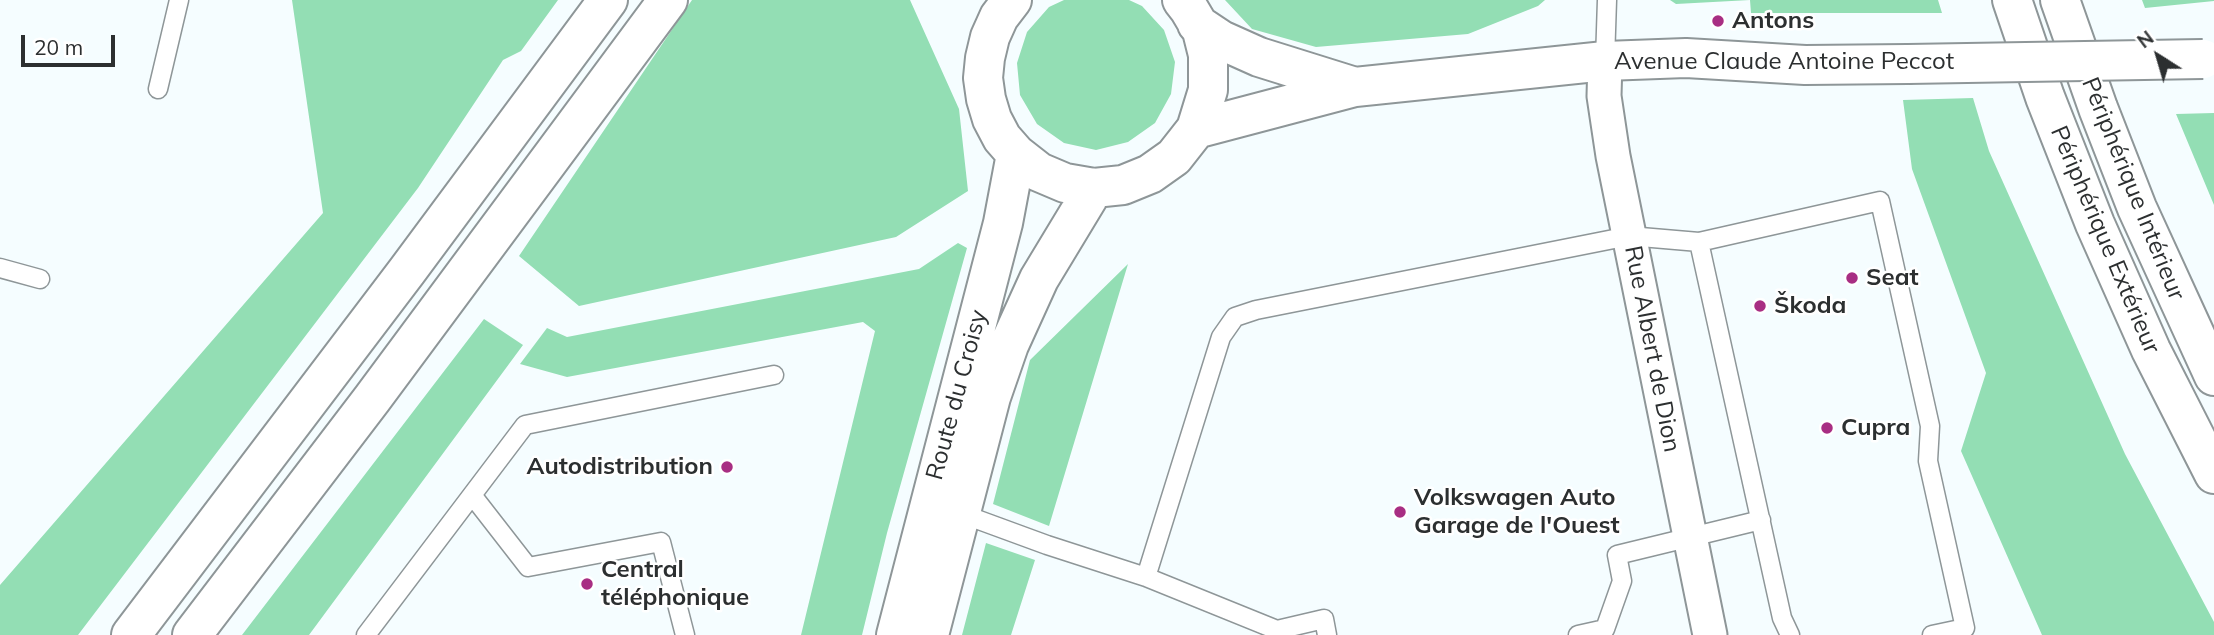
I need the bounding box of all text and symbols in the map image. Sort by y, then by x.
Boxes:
place label: Antons [1732,7,1814,35]
marker: Antons [1710,13,1726,29]
scale bar [24,21,119,65]
north arrow [2123,21,2193,91]
text: N [2132,25,2158,53]
text: 20 m [34,34,83,60]
street label: Avenue Claude Antoine Peccot [1614,48,1954,76]
street label: Périphérique Intérieur [2075,73,2191,305]
street label: Périphérique Extérieur [2044,122,2166,358]
street label: Rue Albert de Dion [1618,243,1686,455]
place label: Seat [1866,264,1919,292]
marker: Seat [1844,270,1860,286]
place label: Škoda [1774,292,1846,320]
marker: Škoda [1752,298,1768,314]
street label: Route du Croisy [920,307,994,483]
place label: Cupra [1841,414,1911,442]
marker: Cupra [1819,420,1835,436]
place label: Autodistribution [526,453,713,481]
marker: Autodistribution [719,459,735,475]
place label: Volkswagen Auto Garage de l'Ouest [1414,484,1620,540]
marker: Volkswagen Auto Garage de l'Ouest [1392,504,1408,520]
place label: Central téléphonique [601,556,749,612]
marker: Central téléphonique [579,576,595,592]

